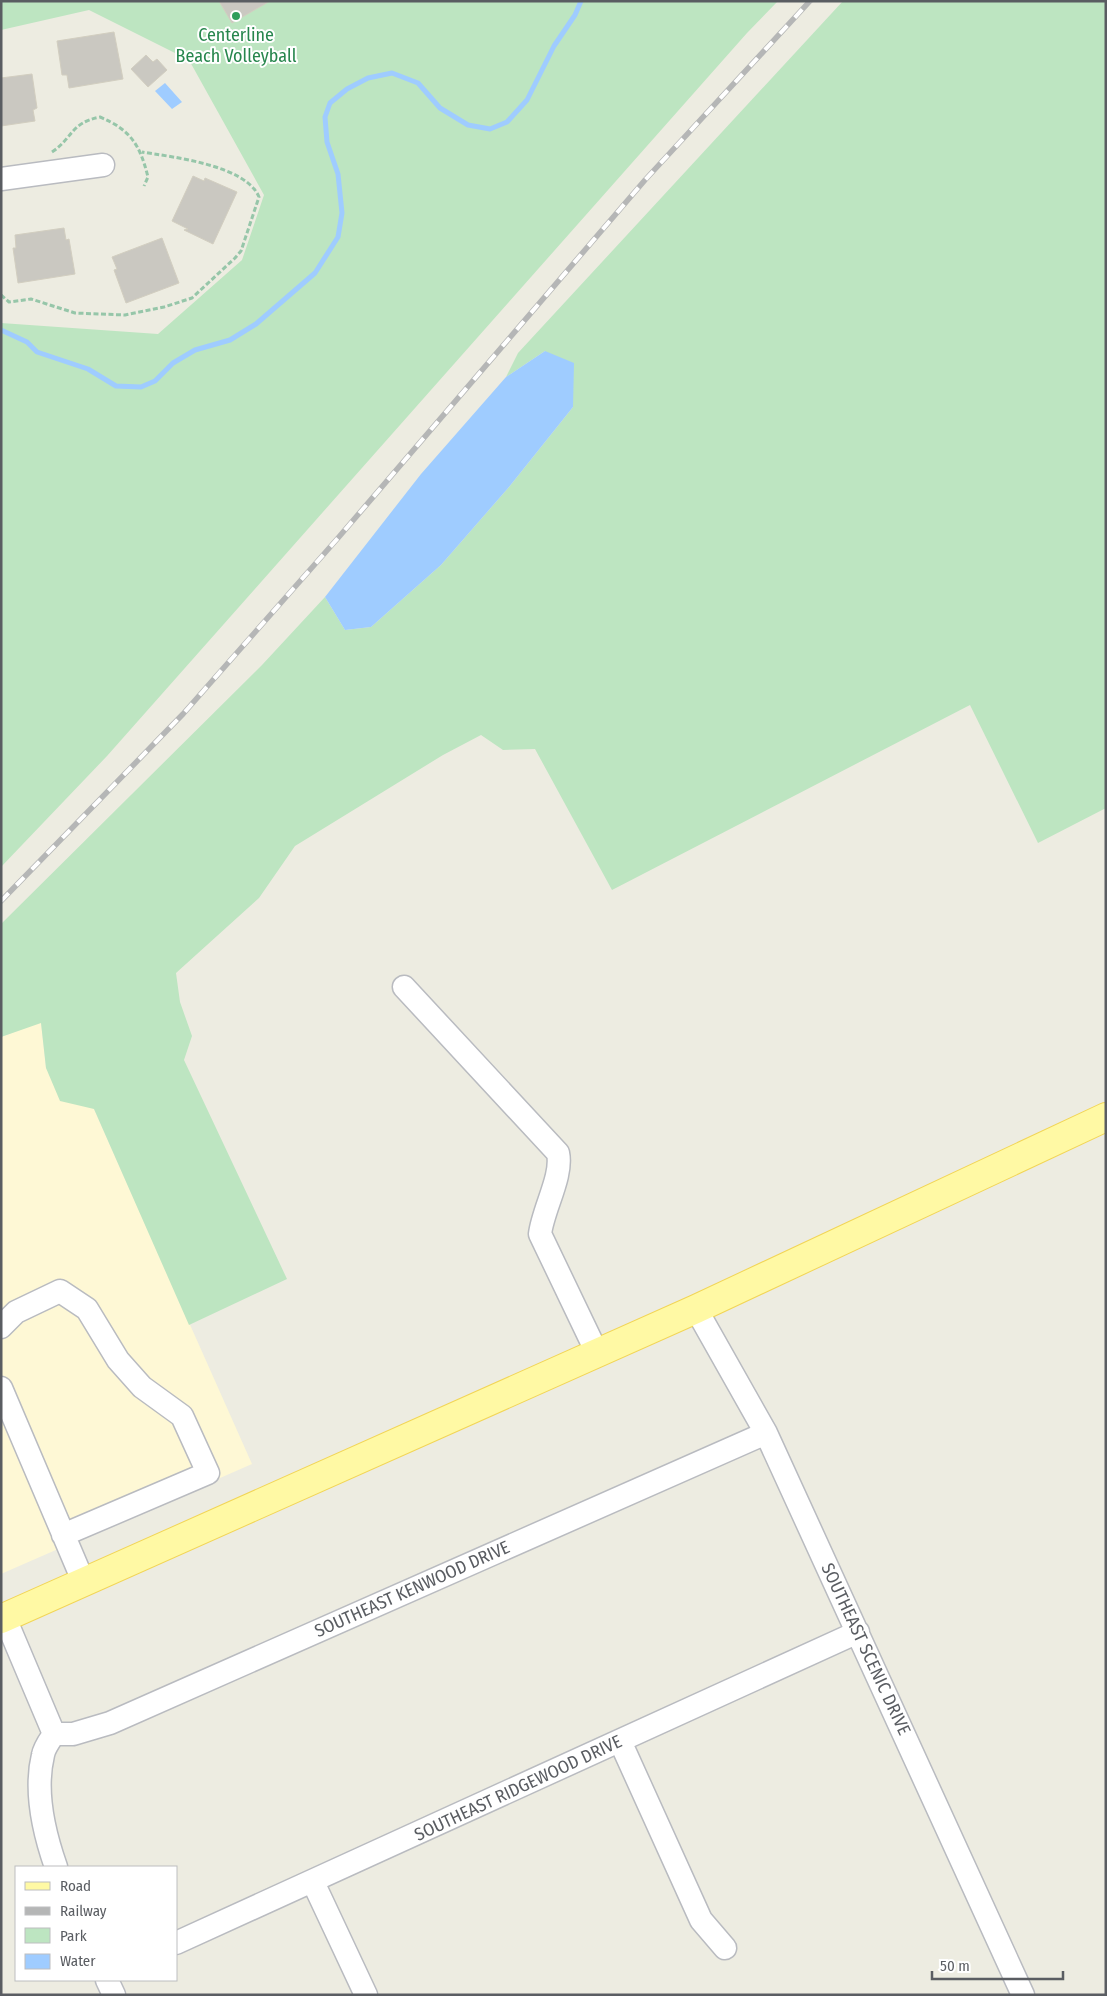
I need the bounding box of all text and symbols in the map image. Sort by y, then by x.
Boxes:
marker: Centerline Beach Volleyball [230,10,242,22]
place label: Centerline Beach Volleyball [176,24,297,67]
street label: SOUTHEAST KENWOOD DRIVE [311,1536,513,1642]
street label: SOUTHEAST SCENIC DRIVE [816,1560,916,1738]
street label: SOUTHEAST RIDGEWOOD DRIVE [411,1730,625,1846]
legend [15,1866,178,1981]
text: Road [60,1877,91,1895]
text: Railway [60,1902,107,1920]
text: Park [60,1927,87,1945]
scale bar [932,1948,1063,1980]
text: Water [60,1952,96,1970]
text: 50 m [940,1957,970,1975]

